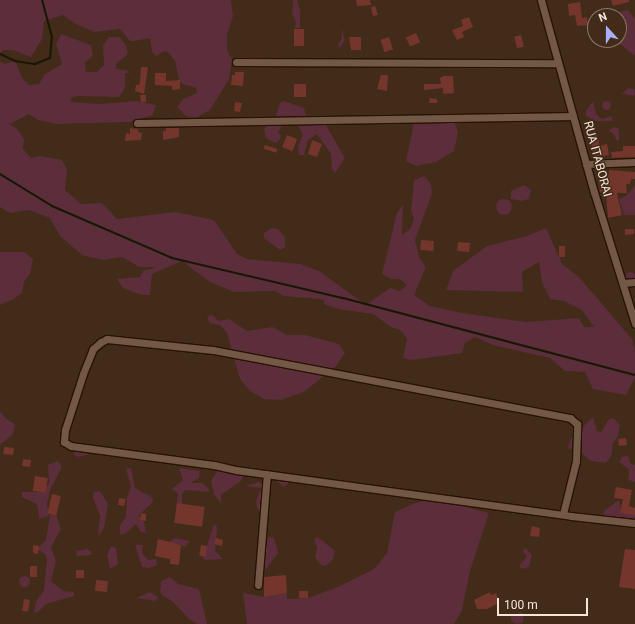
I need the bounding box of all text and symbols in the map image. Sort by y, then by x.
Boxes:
north arrow [587,8,627,48]
text: N [597,10,609,25]
street label: RUA ITABORAI [580,120,614,198]
scale bar [499,590,590,616]
text: 100 m [504,598,538,612]

